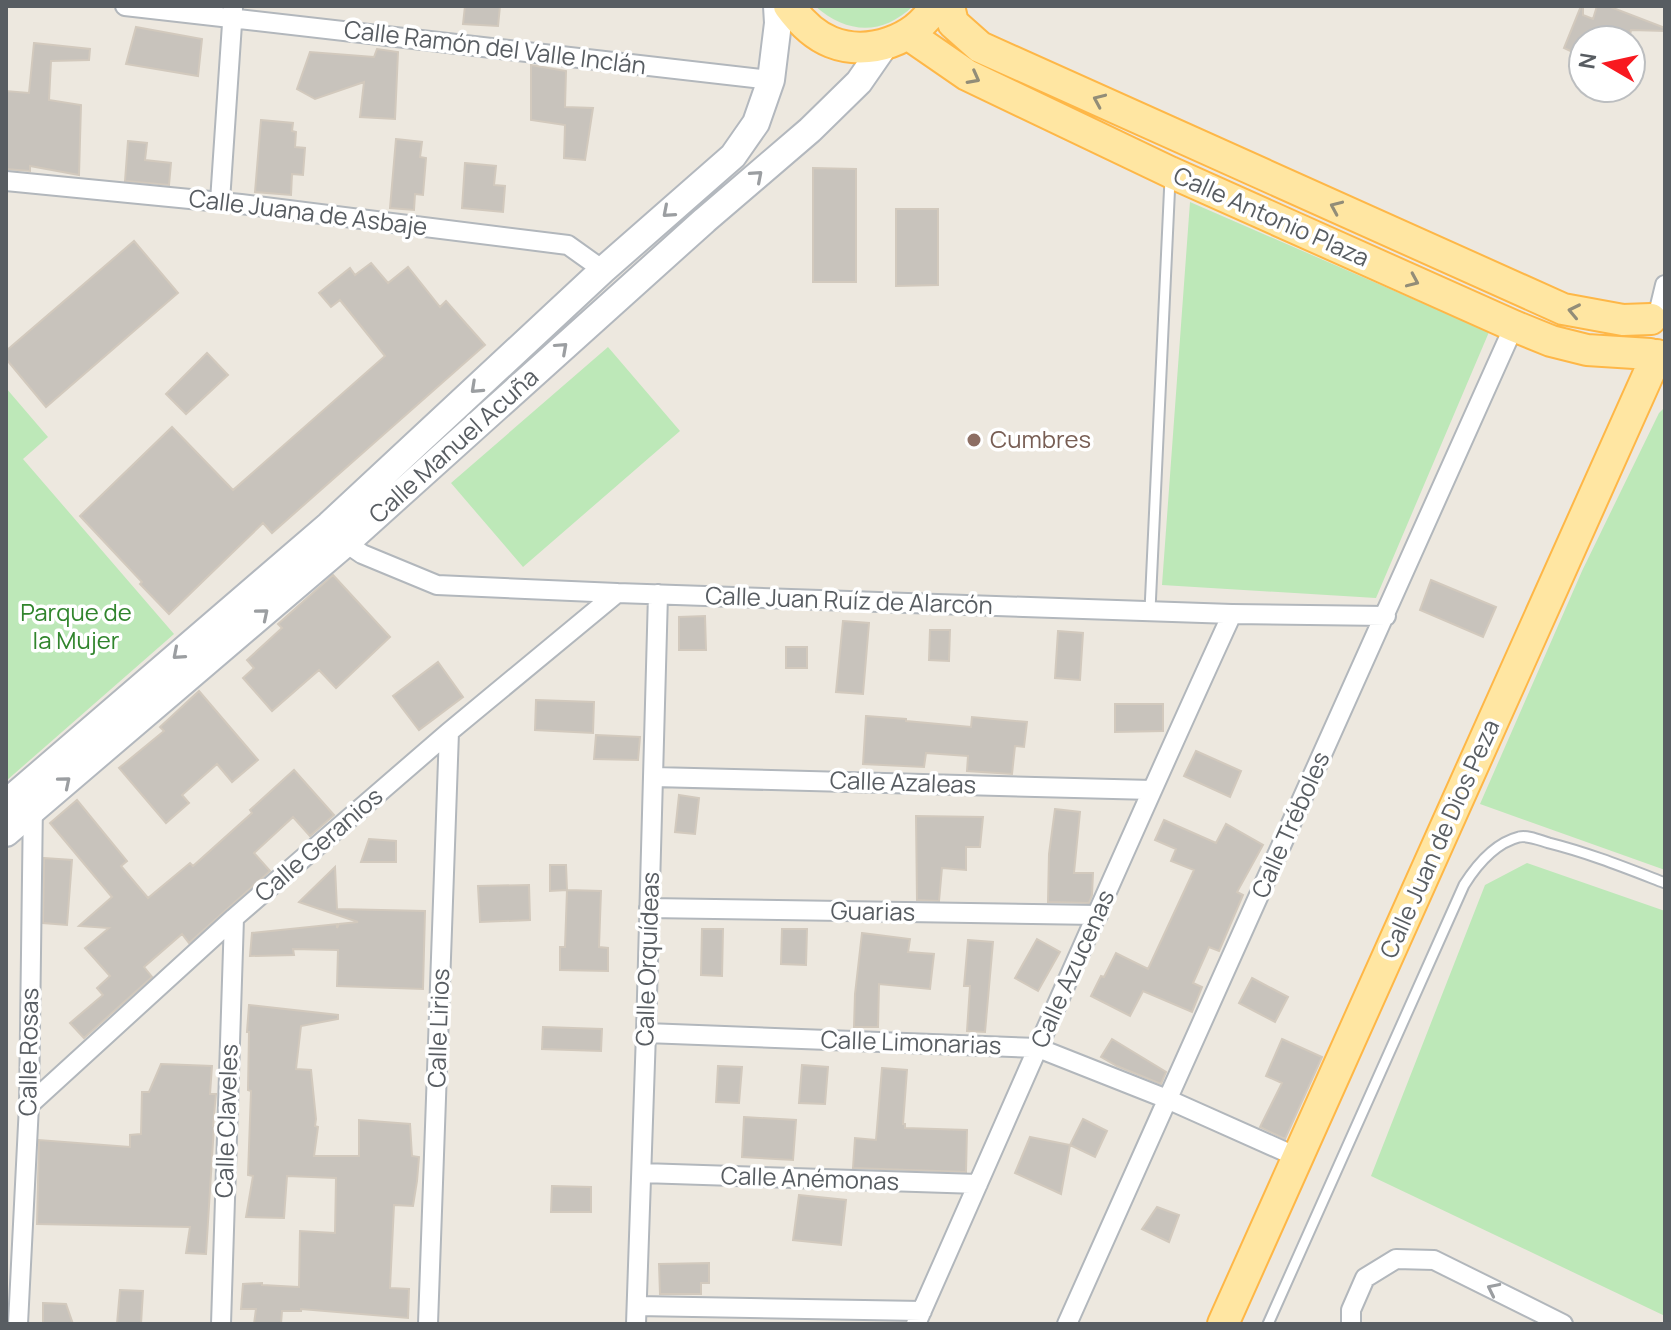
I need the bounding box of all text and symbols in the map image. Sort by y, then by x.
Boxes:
street label: Calle Ramón del Valle Inclán [342,12,648,81]
north arrow [1567,24,1647,104]
text: N [1571,51,1603,71]
one-way arrow [965,68,980,83]
one-way arrow [1093,94,1107,110]
street label: Calle Antonio Plaza [1169,158,1375,274]
one-way arrow [747,171,762,186]
street label: Calle Juana de Asbaje [187,181,429,243]
one-way arrow [1330,201,1344,217]
one-way arrow [662,203,677,217]
one-way arrow [1405,271,1419,287]
one-way arrow [1568,303,1582,320]
one-way arrow [553,344,568,358]
street label: Calle Manuel Acuña [361,360,545,530]
one-way arrow [471,378,485,393]
place label: Cumbres [990,422,1091,455]
marker: Cumbres [965,431,983,449]
street label: Calle Juan Ruíz de Alarcón [705,578,993,621]
park label: Parque de la Mujer [20,595,132,656]
one-way arrow [254,609,268,624]
one-way arrow [173,644,187,659]
street label: Calle Juan de Dios Peza [1371,714,1506,963]
street label: Calle Tréboles [1243,746,1337,903]
street label: Calle Azaleas [829,762,977,801]
one-way arrow [55,777,70,792]
street label: Calle Geranios [247,779,389,909]
street label: Calle Orquídeas [627,871,666,1047]
street label: Calle Azucenas [1022,884,1121,1053]
street label: Guarias [830,893,916,928]
street label: Calle Lirios [419,968,456,1088]
street label: Calle Rosas [10,988,45,1116]
street label: Calle Limonarias [820,1022,1002,1061]
street label: Calle Claveles [206,1043,245,1199]
street label: Calle Anémonas [720,1158,900,1197]
one-way arrow [1487,1283,1502,1299]

